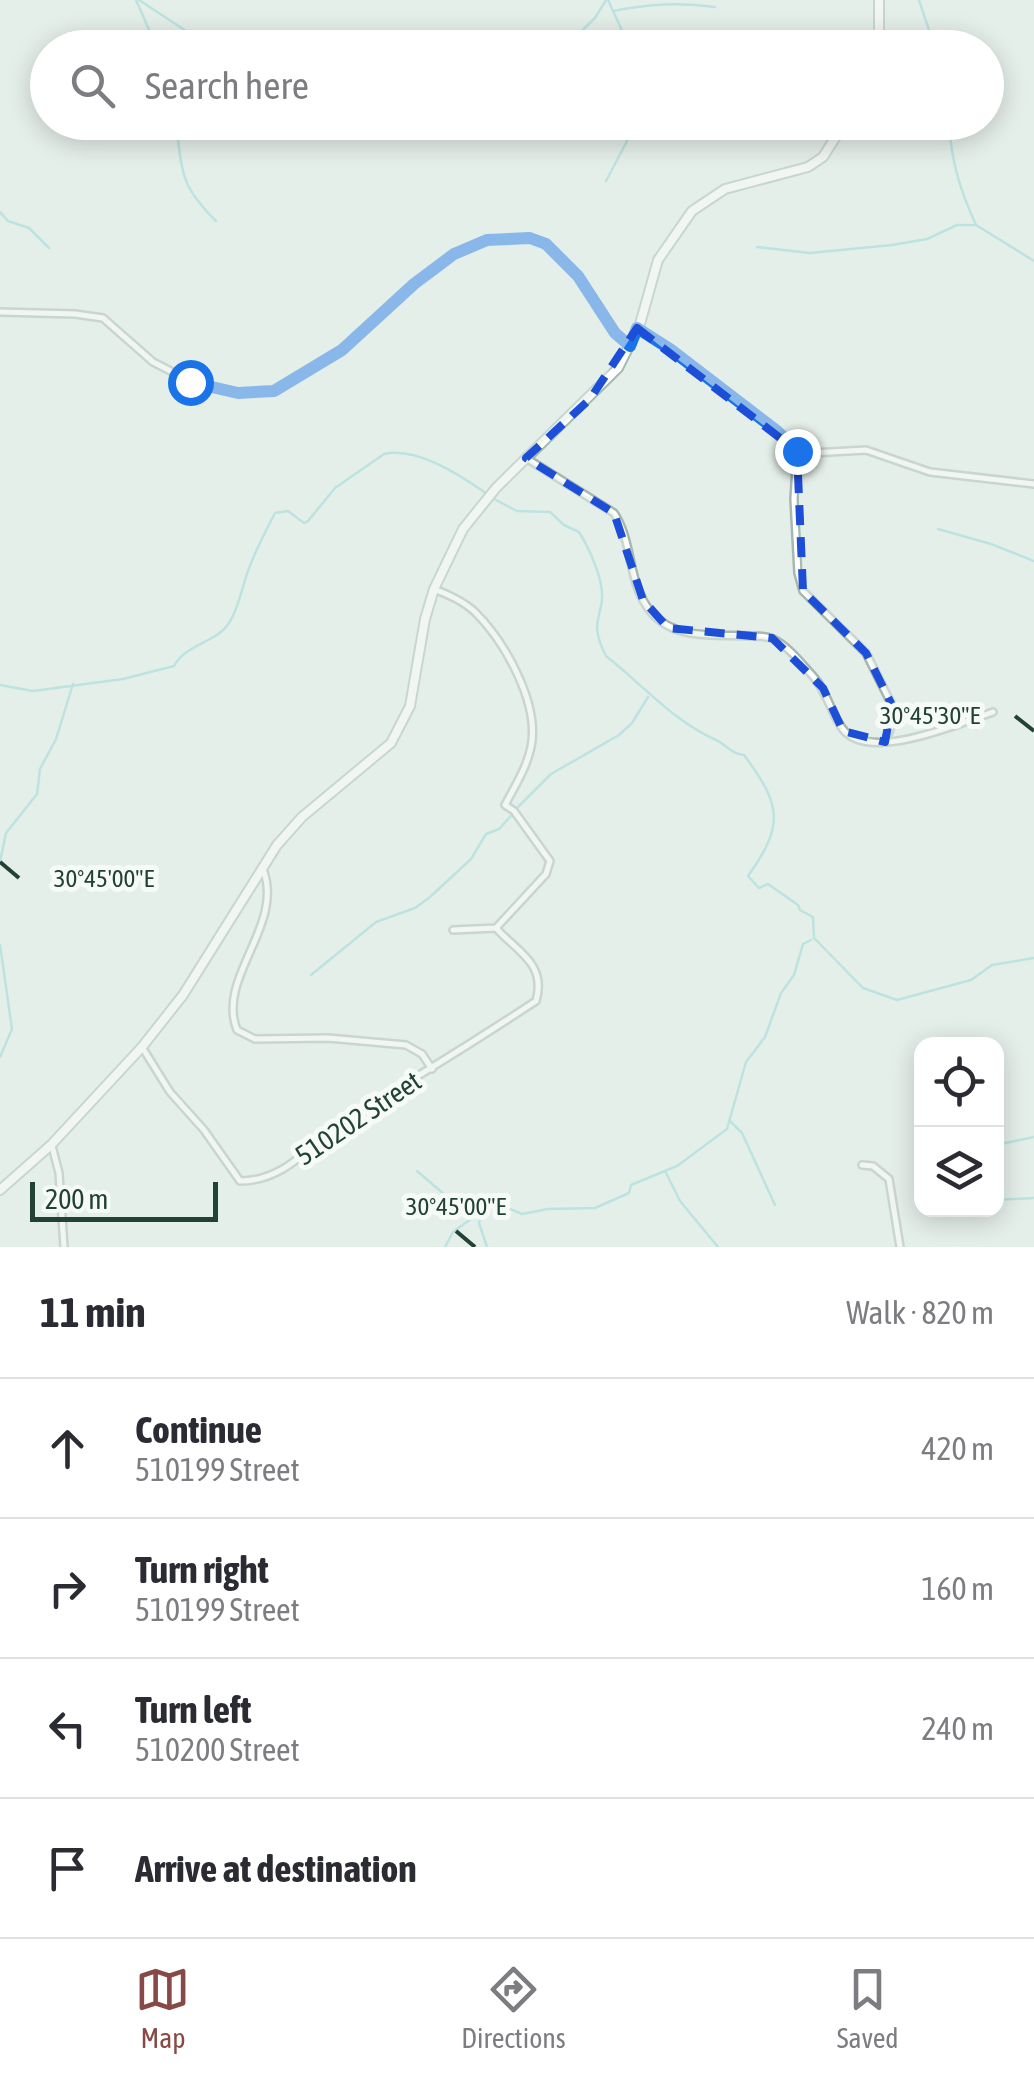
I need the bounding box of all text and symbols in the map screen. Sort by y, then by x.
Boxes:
search box [30,30,1004,140]
icon: search [65,58,120,113]
text: Search here [145,64,309,107]
route start [168,360,214,406]
route end [775,429,821,475]
text: 30°45'30"E [880,701,980,729]
text: 30°45'00"E [54,864,154,892]
map controls [914,1037,1004,1217]
button: locate [914,1037,1004,1127]
street label: 510202 Street [289,1064,427,1172]
button: layers [914,1127,1004,1217]
scale bar [30,1177,218,1222]
text: 200 m [45,1183,108,1215]
text: 30°45'00"E [406,1192,506,1220]
text: 11 min [40,1288,146,1336]
text: Walk · 820 m [846,1294,994,1331]
text: Continue [135,1408,262,1451]
icon: ahead [40,1421,95,1476]
text: 420 m [921,1430,994,1467]
text: 510199 Street [135,1451,300,1488]
text: Turn right [135,1548,269,1591]
icon: right [40,1561,95,1616]
text: 160 m [921,1570,994,1607]
text: 510199 Street [135,1591,300,1628]
text: Turn left [135,1688,251,1731]
icon: left [40,1701,95,1756]
text: 240 m [921,1710,994,1747]
text: 510200 Street [135,1731,300,1768]
icon: arrive [40,1841,95,1896]
text: Arrive at destination [135,1847,417,1890]
tab: Map [135,1962,190,2054]
tab: Directions [461,1962,566,2054]
tab: Saved [837,1962,899,2054]

